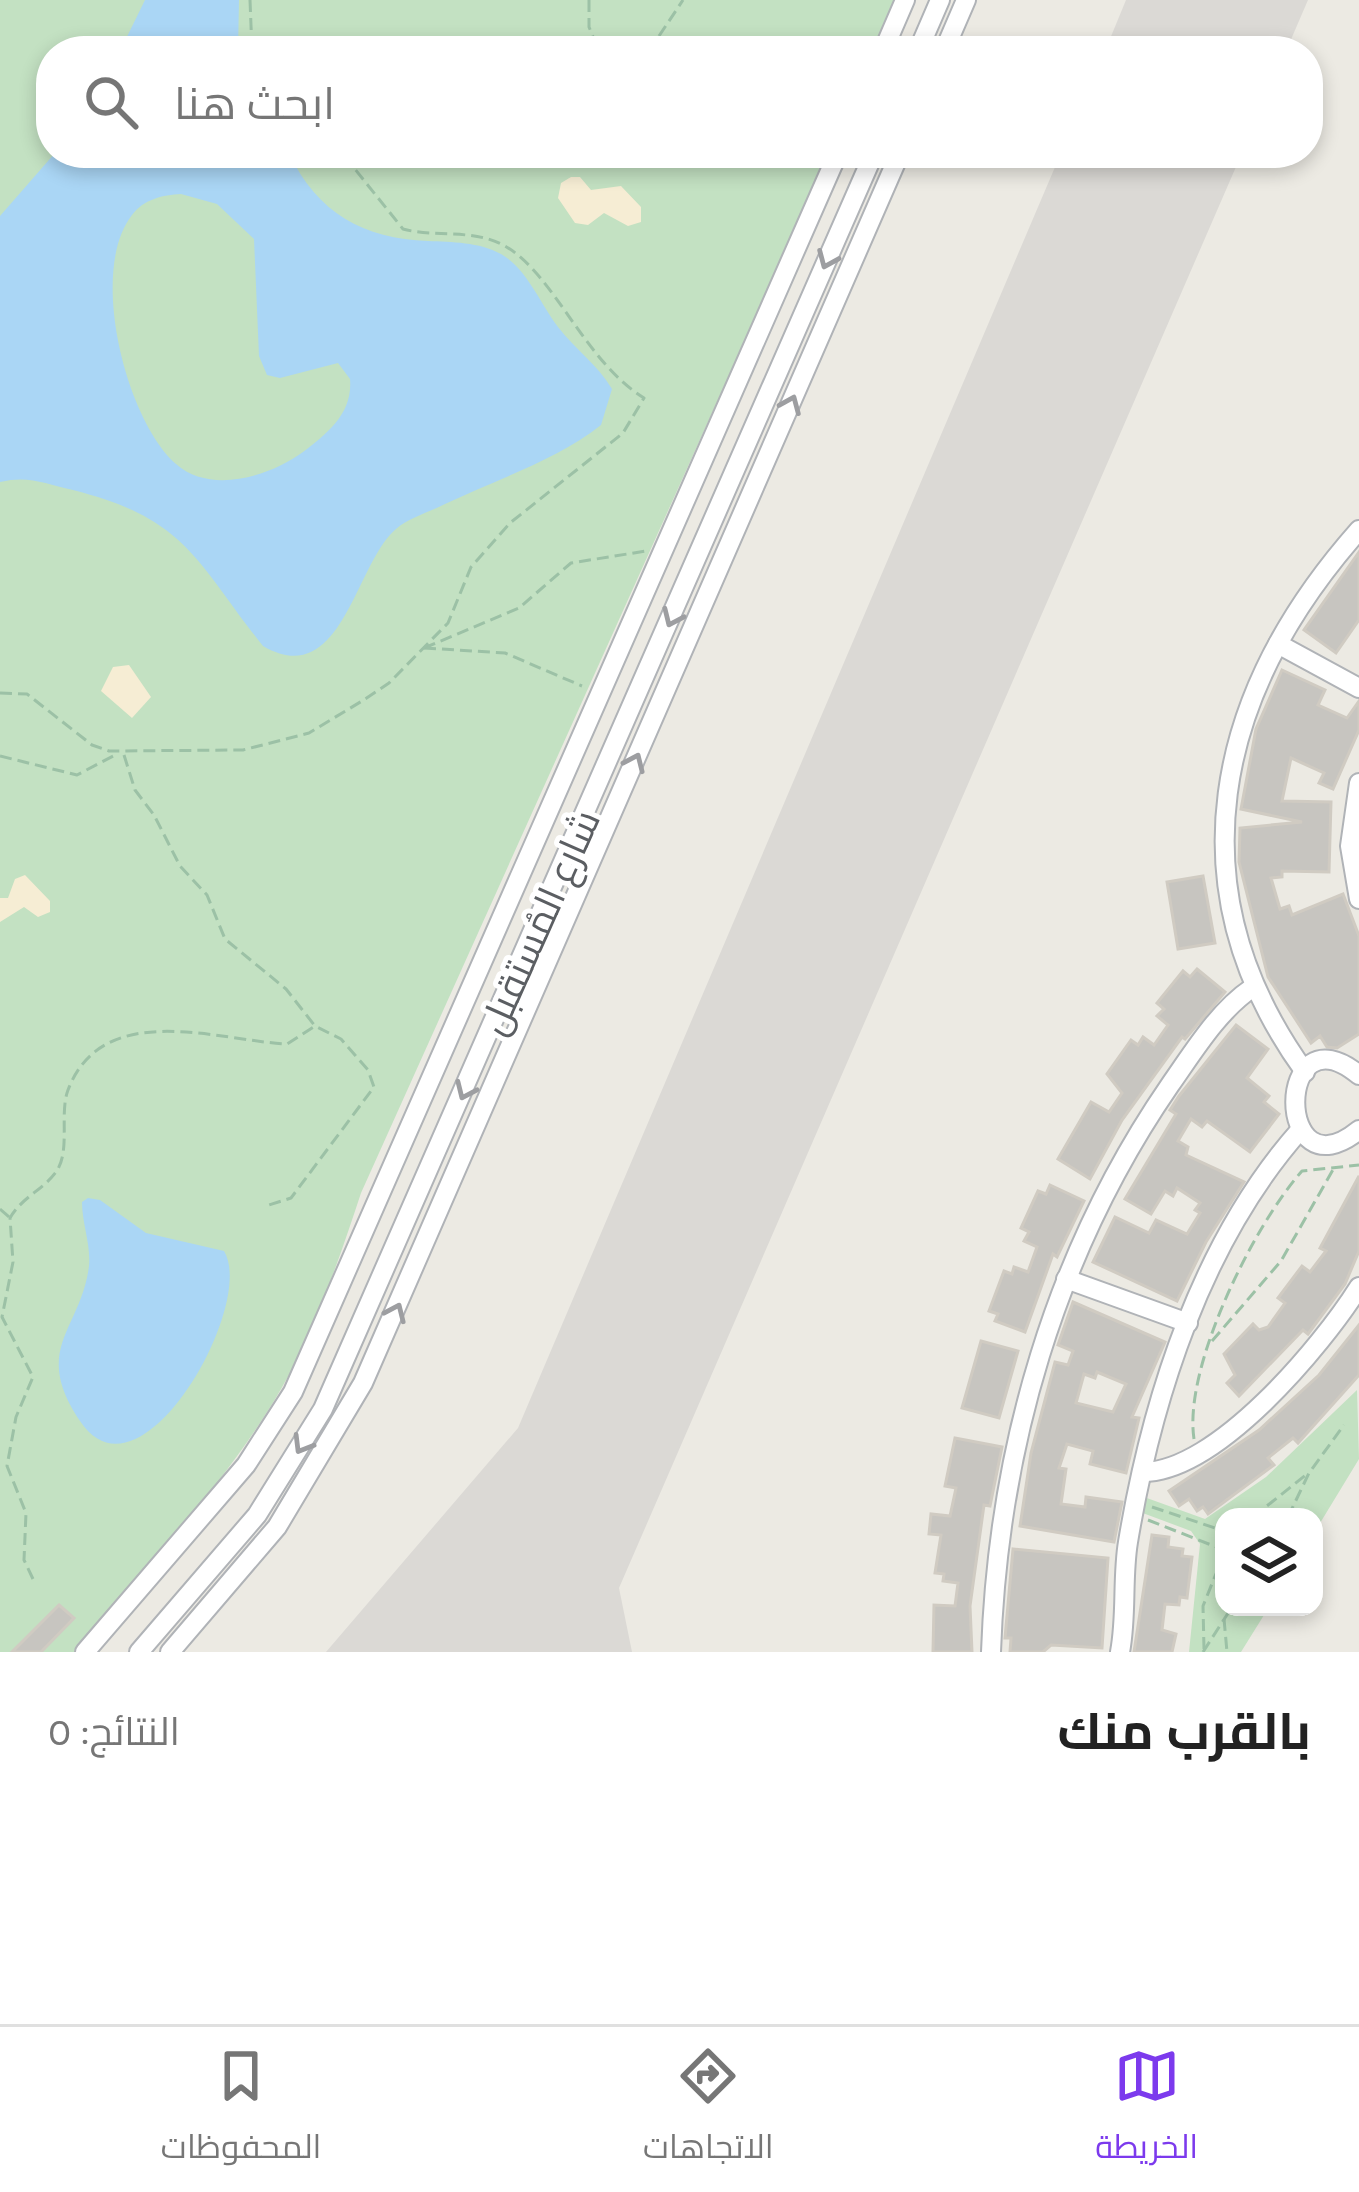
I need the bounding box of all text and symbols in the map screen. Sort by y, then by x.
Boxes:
search box [36,36,1323,168]
icon: search [78,69,144,135]
text: ابحث هنا [174,78,335,130]
one-way arrow [818,248,842,270]
one-way arrow [776,395,800,416]
one-way arrow [662,606,686,627]
one-way arrow [621,752,645,774]
street label: شارع المُستقبل [470,803,613,1043]
one-way arrow [455,1079,479,1100]
one-way arrow [381,1303,405,1324]
one-way arrow [294,1432,317,1454]
map controls [1215,1508,1323,1616]
button: layers [1215,1508,1323,1616]
text: بالقرب منك [1058,1702,1311,1762]
text: النتائج: 0 [48,1709,180,1755]
tab: المحفوظات [161,2043,321,2177]
tab: الاتجاهات [643,2043,774,2177]
tab: الخريطة [1095,2043,1198,2177]

